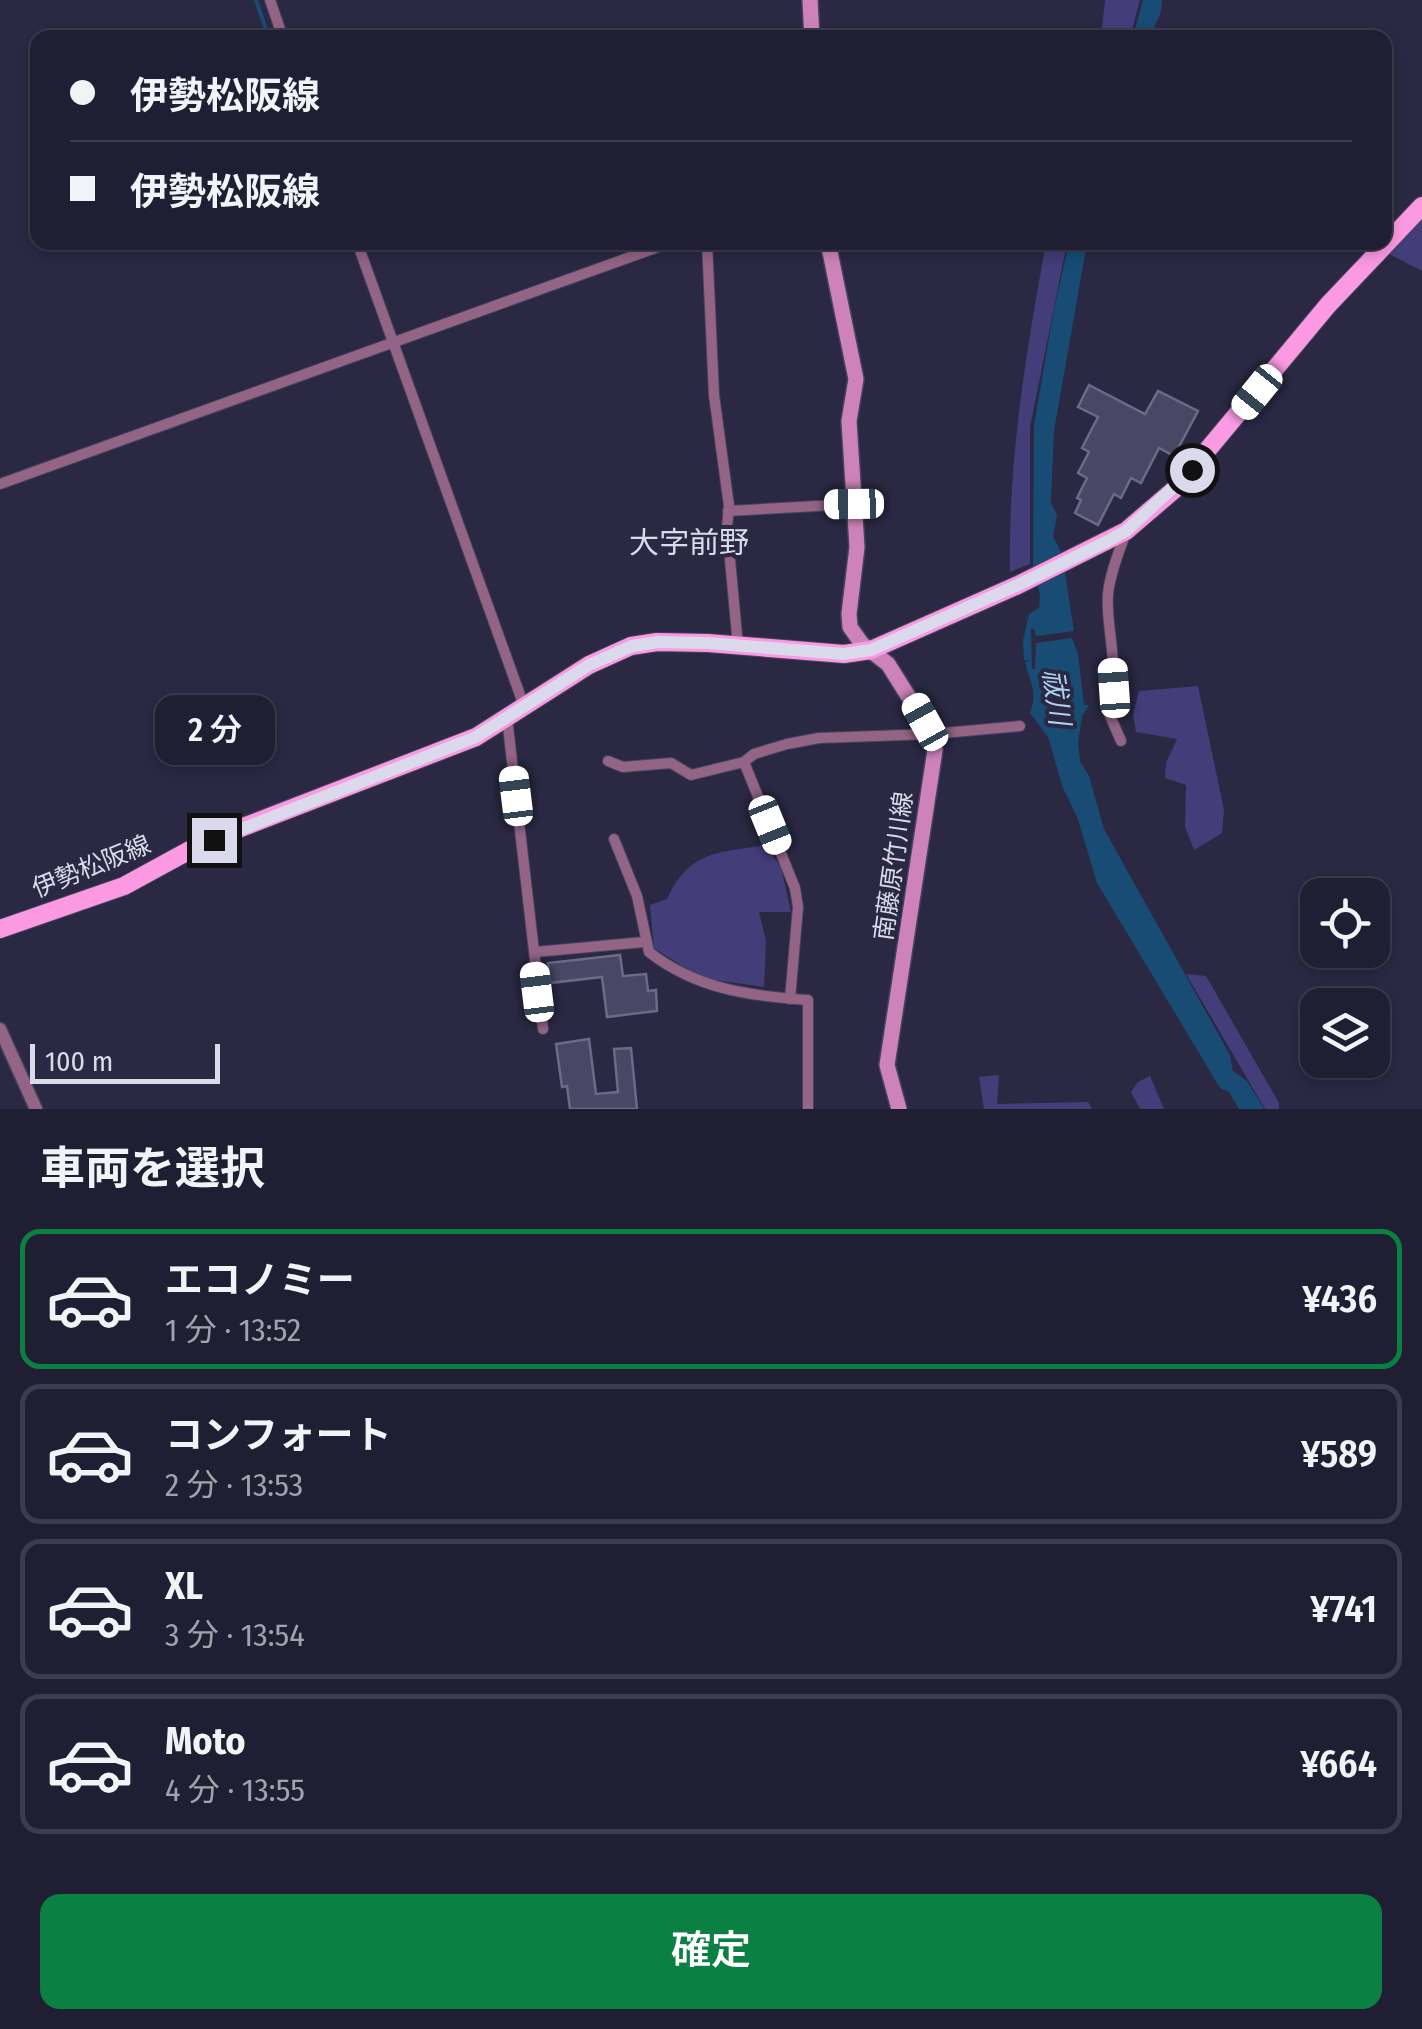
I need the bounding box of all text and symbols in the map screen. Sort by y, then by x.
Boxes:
text: 伊勢松阪線 [130,73,320,119]
text: 伊勢松阪線 [130,169,320,215]
car [1226,359,1288,425]
route start [1170,448,1215,493]
car [824,488,884,520]
district label: 大字前野 [629,525,749,561]
car [1097,657,1131,719]
water label: 祓川 [1036,667,1077,730]
car [897,688,953,756]
callout: 2 分 [154,695,274,765]
text: 2 分 [188,711,242,749]
car [497,764,535,828]
street label: 南藤原竹川線 [869,790,919,943]
car [745,792,795,858]
route end [192,818,237,863]
street label: 伊勢松阪線 [28,830,155,904]
map controls [1300,878,1390,1078]
button: locate [1300,878,1390,968]
car [518,960,556,1024]
button: layers [1300,988,1390,1078]
scale bar [30,1039,220,1084]
text: 100 m [45,1045,113,1078]
text: 車両を選択 [40,1142,265,1196]
icon: car [45,1254,135,1344]
text: エコノミー [165,1257,355,1303]
text: ¥436 [1302,1276,1377,1322]
text: 1 分 · 13:52 [165,1311,301,1349]
icon: car [45,1409,135,1499]
text: コンフォート [165,1412,392,1458]
text: ¥589 [1301,1431,1377,1477]
text: 2 分 · 13:53 [165,1466,303,1504]
text: XL [165,1563,203,1609]
icon: car [45,1564,135,1654]
text: ¥741 [1310,1586,1377,1632]
text: 3 分 · 13:54 [165,1616,305,1654]
text: Moto [165,1718,246,1764]
icon: car [45,1719,135,1809]
text: ¥664 [1300,1741,1377,1787]
text: 4 分 · 13:55 [165,1771,305,1809]
button: 確定 [40,1894,1382,2009]

